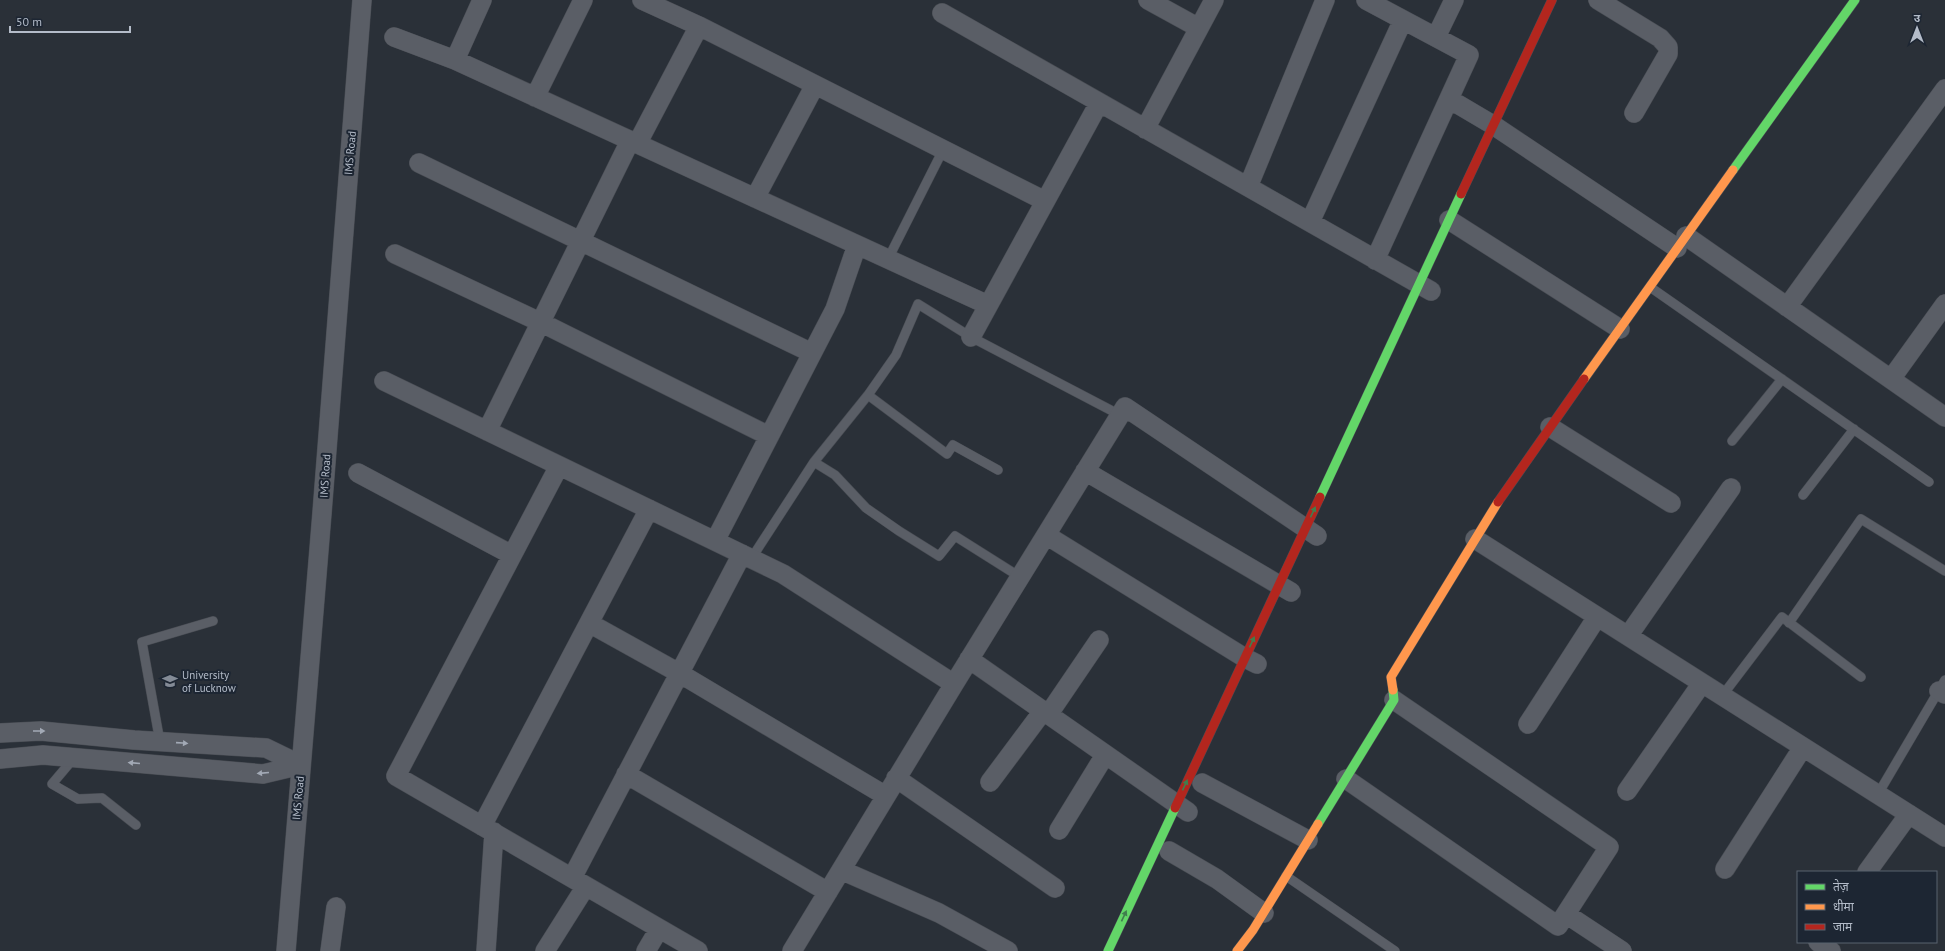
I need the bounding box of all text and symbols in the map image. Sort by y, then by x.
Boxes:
scale bar [10,8,130,34]
north arrow [1897,8,1937,48]
text: उ [1914,11,1921,25]
text: 50 m [16,14,42,29]
street label: IMS Road [341,130,359,176]
street label: IMS Road [316,454,334,498]
one-way arrow [1310,506,1316,517]
one-way arrow [1249,637,1255,648]
place label: University of Lucknow [182,668,236,695]
school or university icon: University of Lucknow [161,672,179,690]
one-way arrow [33,728,46,734]
one-way arrow [176,740,188,747]
one-way arrow [128,760,140,766]
one-way arrow [257,769,269,776]
street label: IMS Road [289,775,307,821]
one-way arrow [1182,780,1188,791]
legend [1797,871,1937,943]
text: तेज़ [1833,879,1850,894]
text: धीमा [1833,899,1855,914]
one-way arrow [1121,910,1127,921]
text: जाम [1833,919,1853,934]

